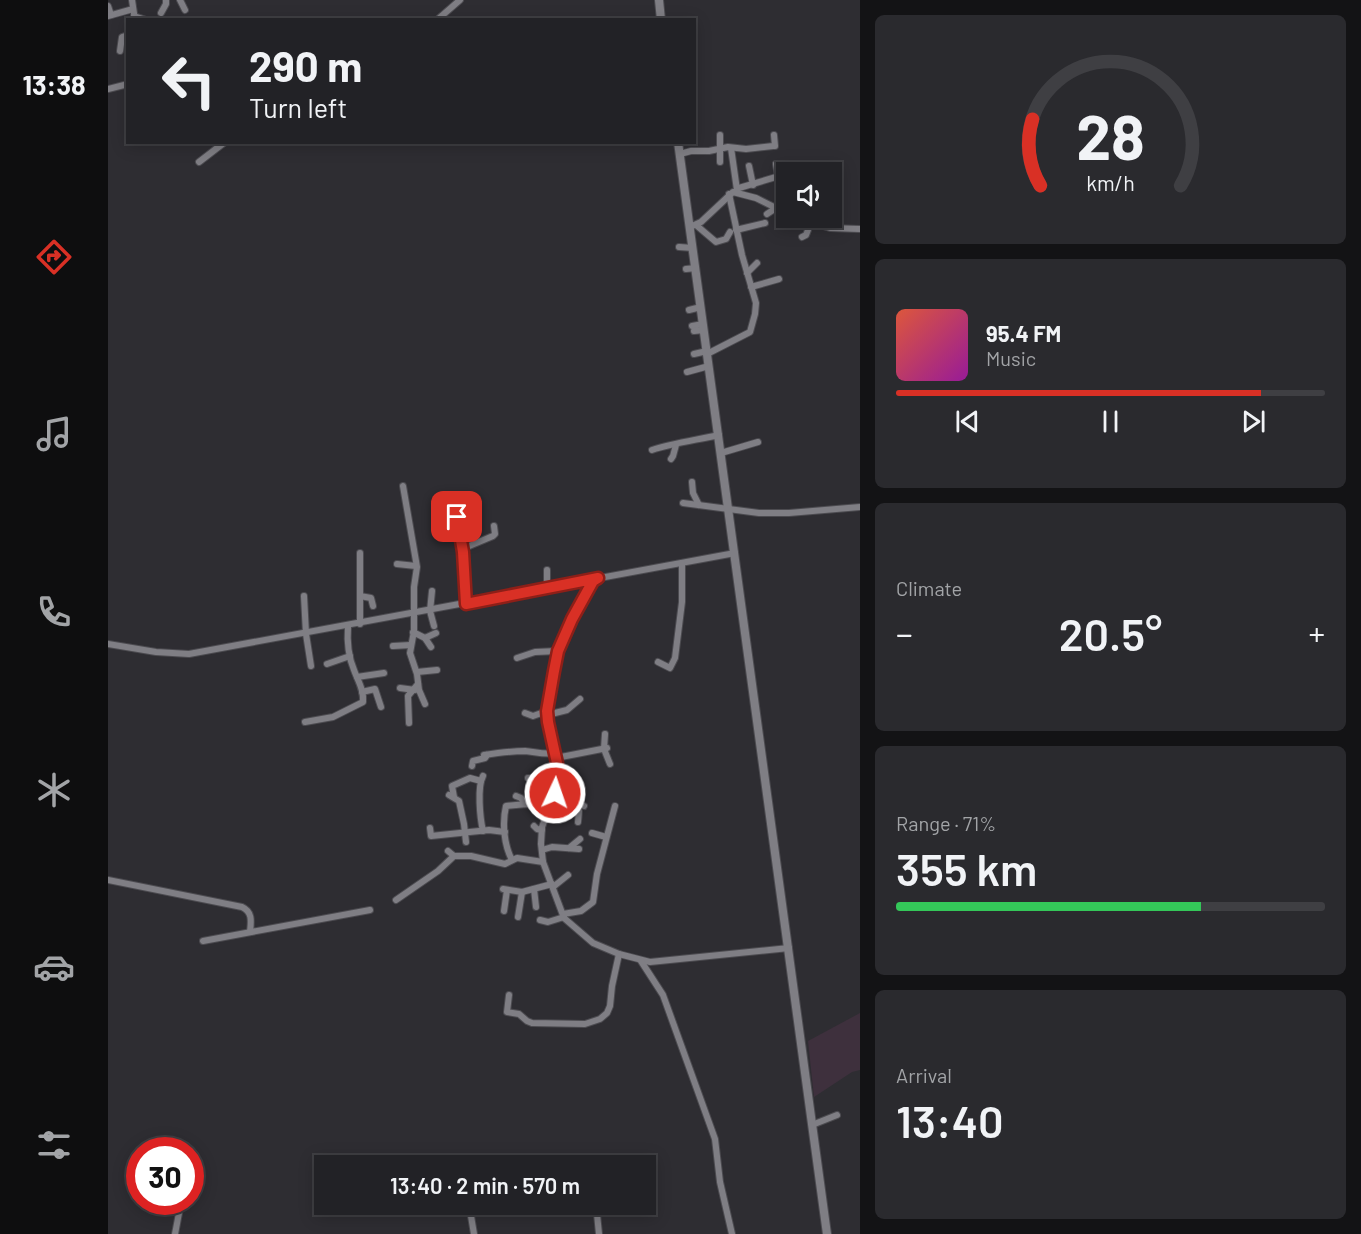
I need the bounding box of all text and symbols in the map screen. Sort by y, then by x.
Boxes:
text: 290 m [249,40,362,90]
icon: left [150,42,228,120]
text: 13:38 [22,68,86,100]
text: Turn left [249,91,347,123]
text: 28 [1076,99,1145,173]
map controls [776,162,842,228]
button: sound [776,162,842,228]
text: km/h [1086,171,1135,196]
icon: directions [33,236,75,278]
text: 95.4 FM [986,320,1061,346]
text: Music [986,346,1036,370]
icon: previous [951,405,984,438]
icon: pause [1094,405,1127,438]
icon: next [1237,405,1270,438]
icon: music [33,413,75,455]
pin [431,491,482,542]
icon: arrive [440,500,473,533]
text: Climate [896,576,962,600]
icon: phone [33,591,75,633]
text: 20.5° [1059,606,1162,660]
text: − [896,613,913,653]
text: + [1308,613,1325,653]
position arrow [523,761,587,825]
icon: climate [33,769,75,811]
text: Range · 71% [896,811,996,835]
text: 355 km [896,841,1037,895]
icon: car [33,946,75,988]
text: Arrival [896,1063,952,1087]
text: 13:40 [896,1093,1004,1147]
icon: filters [33,1124,75,1166]
speed limit sign: 30 [126,1137,204,1215]
text: 13:40 · 2 min · 570 m [390,1172,580,1198]

